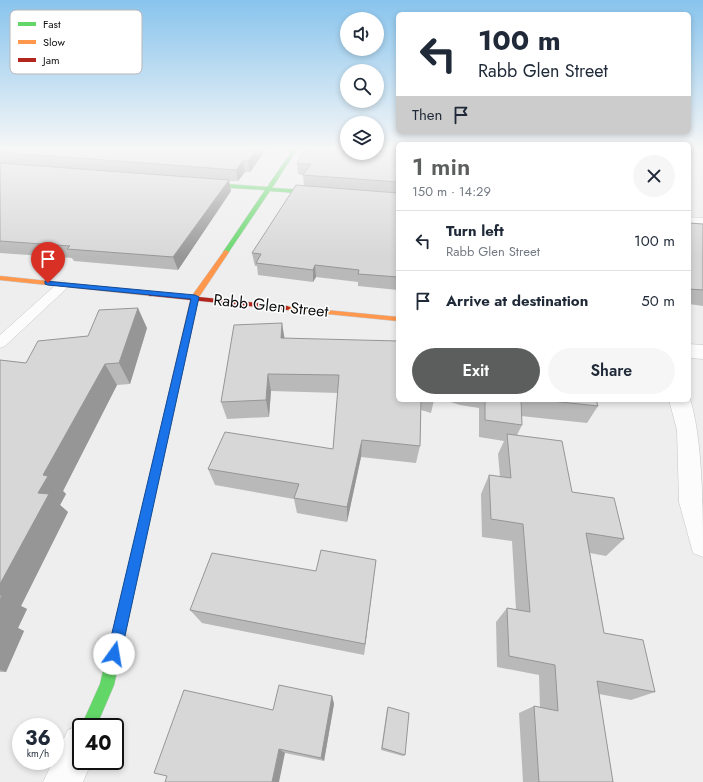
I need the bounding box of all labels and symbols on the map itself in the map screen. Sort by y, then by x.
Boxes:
legend [10,10,142,74]
text: Fast [43,16,61,32]
text: Slow [43,34,65,50]
text: Jam [41,52,60,68]
pin [31,242,65,283]
street label: Rabb Glen Street [212,288,330,323]
position arrow [93,633,135,675]
speed limit sign: 40 [72,718,124,770]

